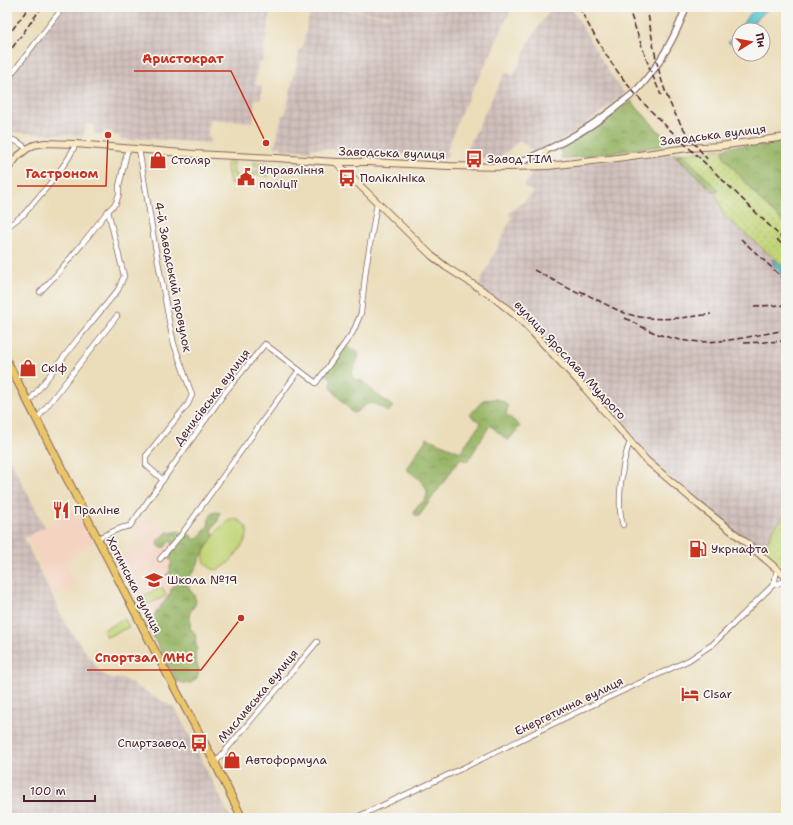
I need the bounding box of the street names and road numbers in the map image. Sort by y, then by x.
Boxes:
street label: Заводська вулиця [659,121,767,149]
street label: Заводська вулиця [338,143,446,163]
street label: 4-й Заводський провулок [151,200,196,354]
street label: вулиця Ярослава Мудрого [511,297,629,423]
street label: Денисівська вулиця [170,345,254,449]
street label: Хотинська вулиця [103,534,165,636]
street label: Мисливська вулиця [214,646,302,746]
street label: Енергетична вулиця [512,673,626,739]

